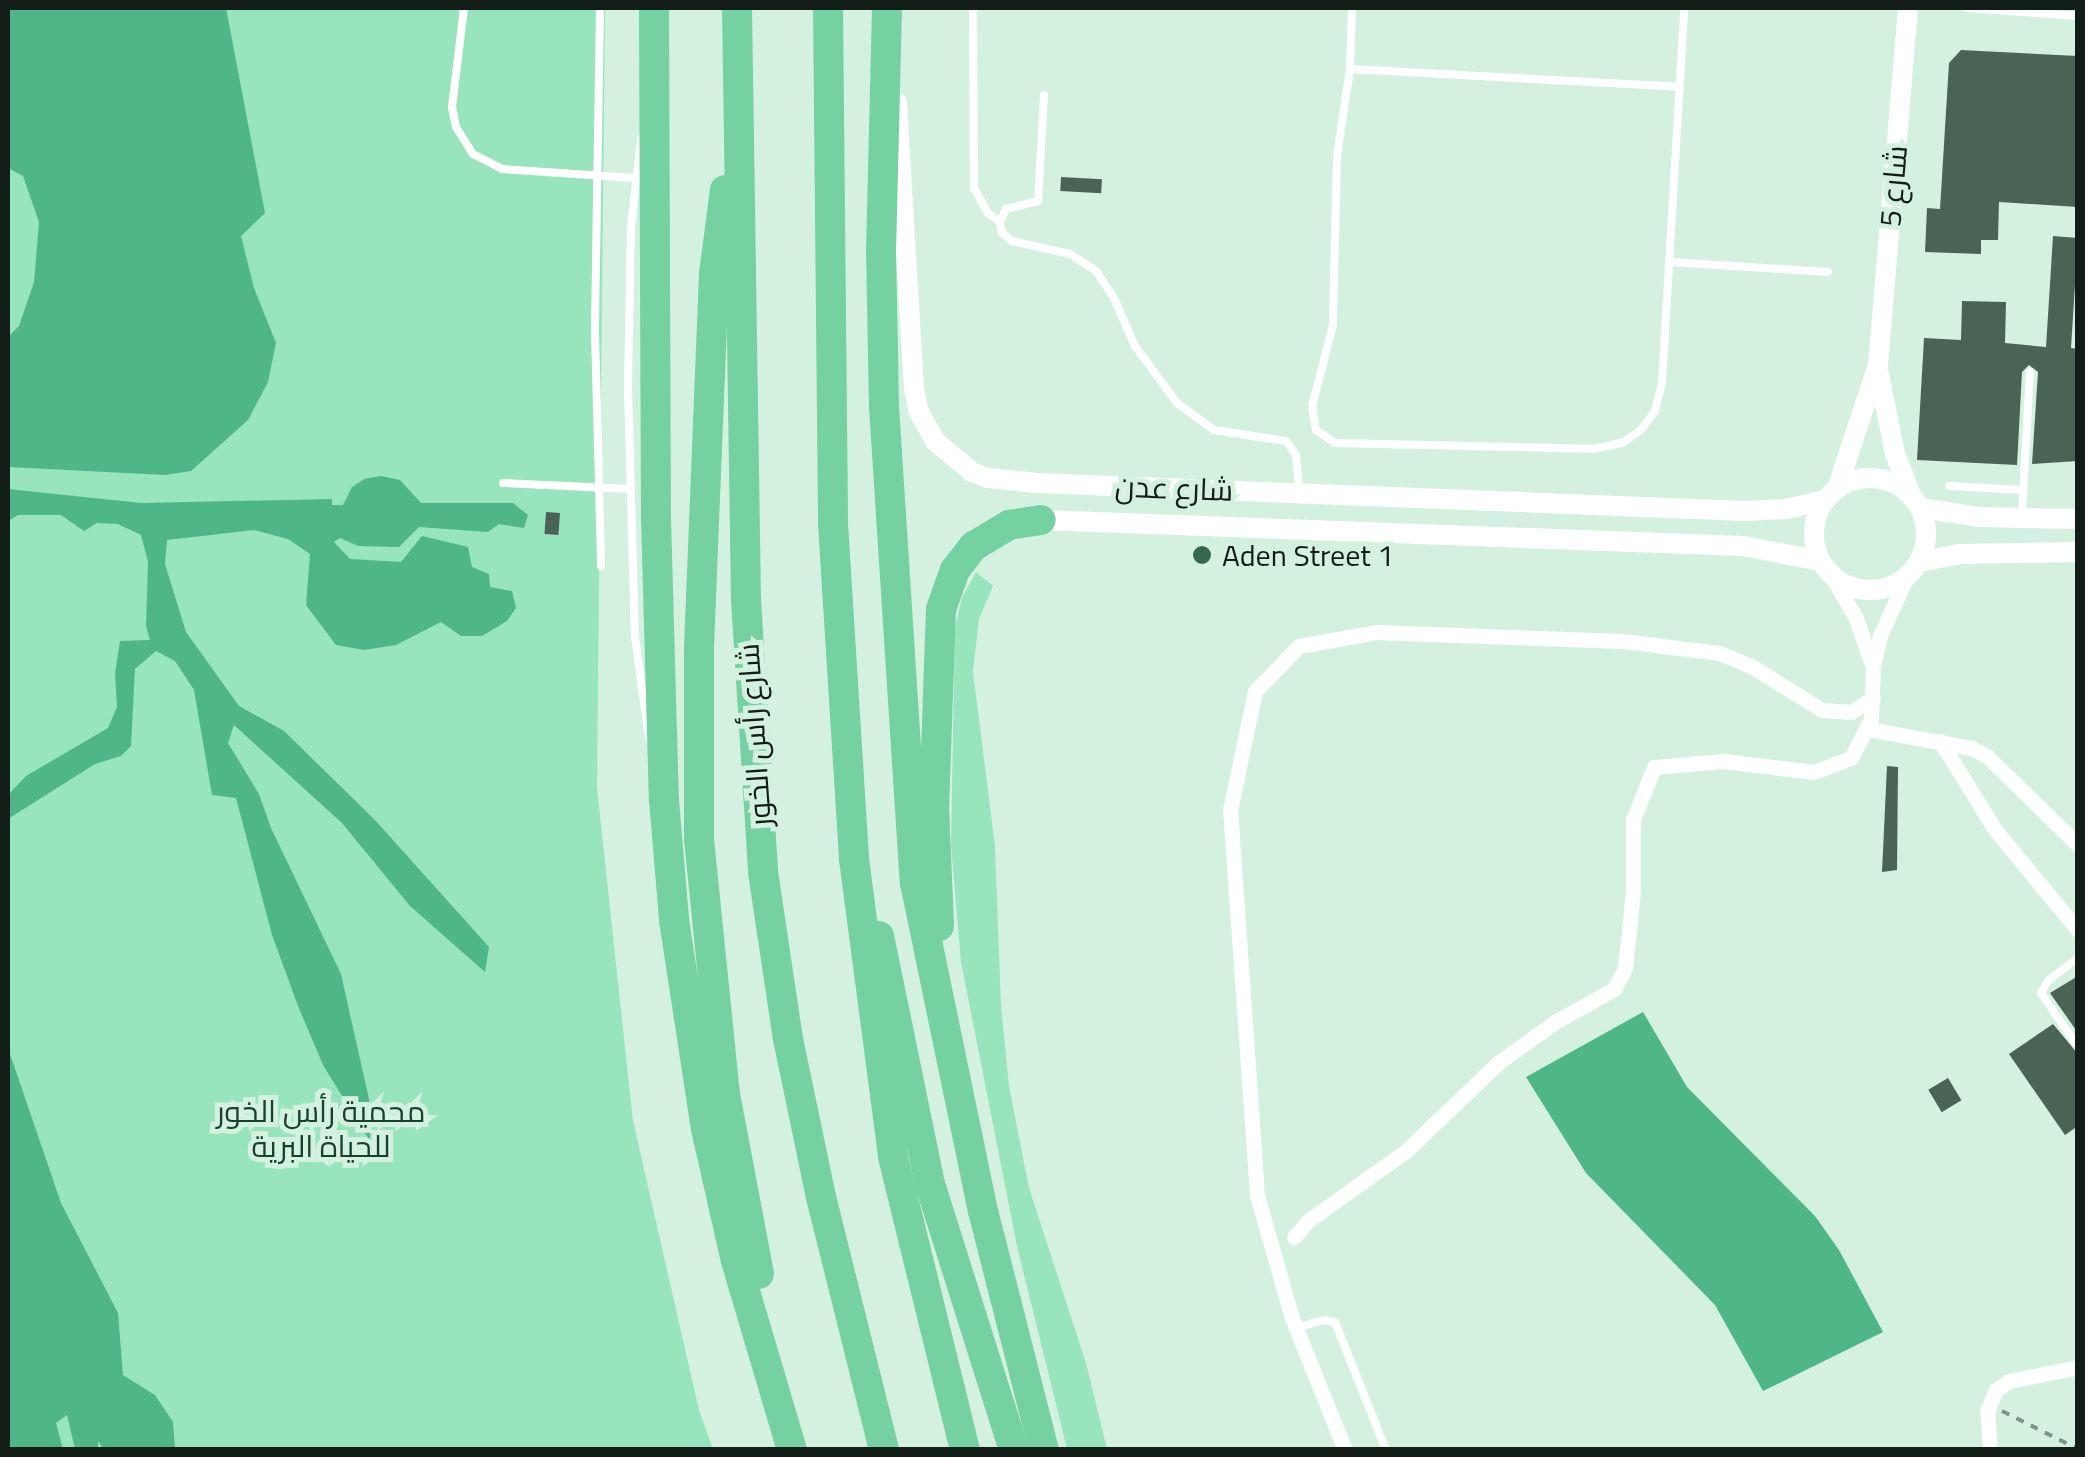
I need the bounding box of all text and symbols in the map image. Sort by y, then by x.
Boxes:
street label: شارع 5 [1872,144,1914,228]
street label: شارع عدن [1114,468,1234,508]
place label: Aden Street 1 [1222,537,1394,573]
marker: Aden Street 1 [1191,544,1213,566]
street label: شارع رأس الخور [730,642,778,828]
park label: محمية رأس الخور للحياة البرية [217,1093,425,1164]

